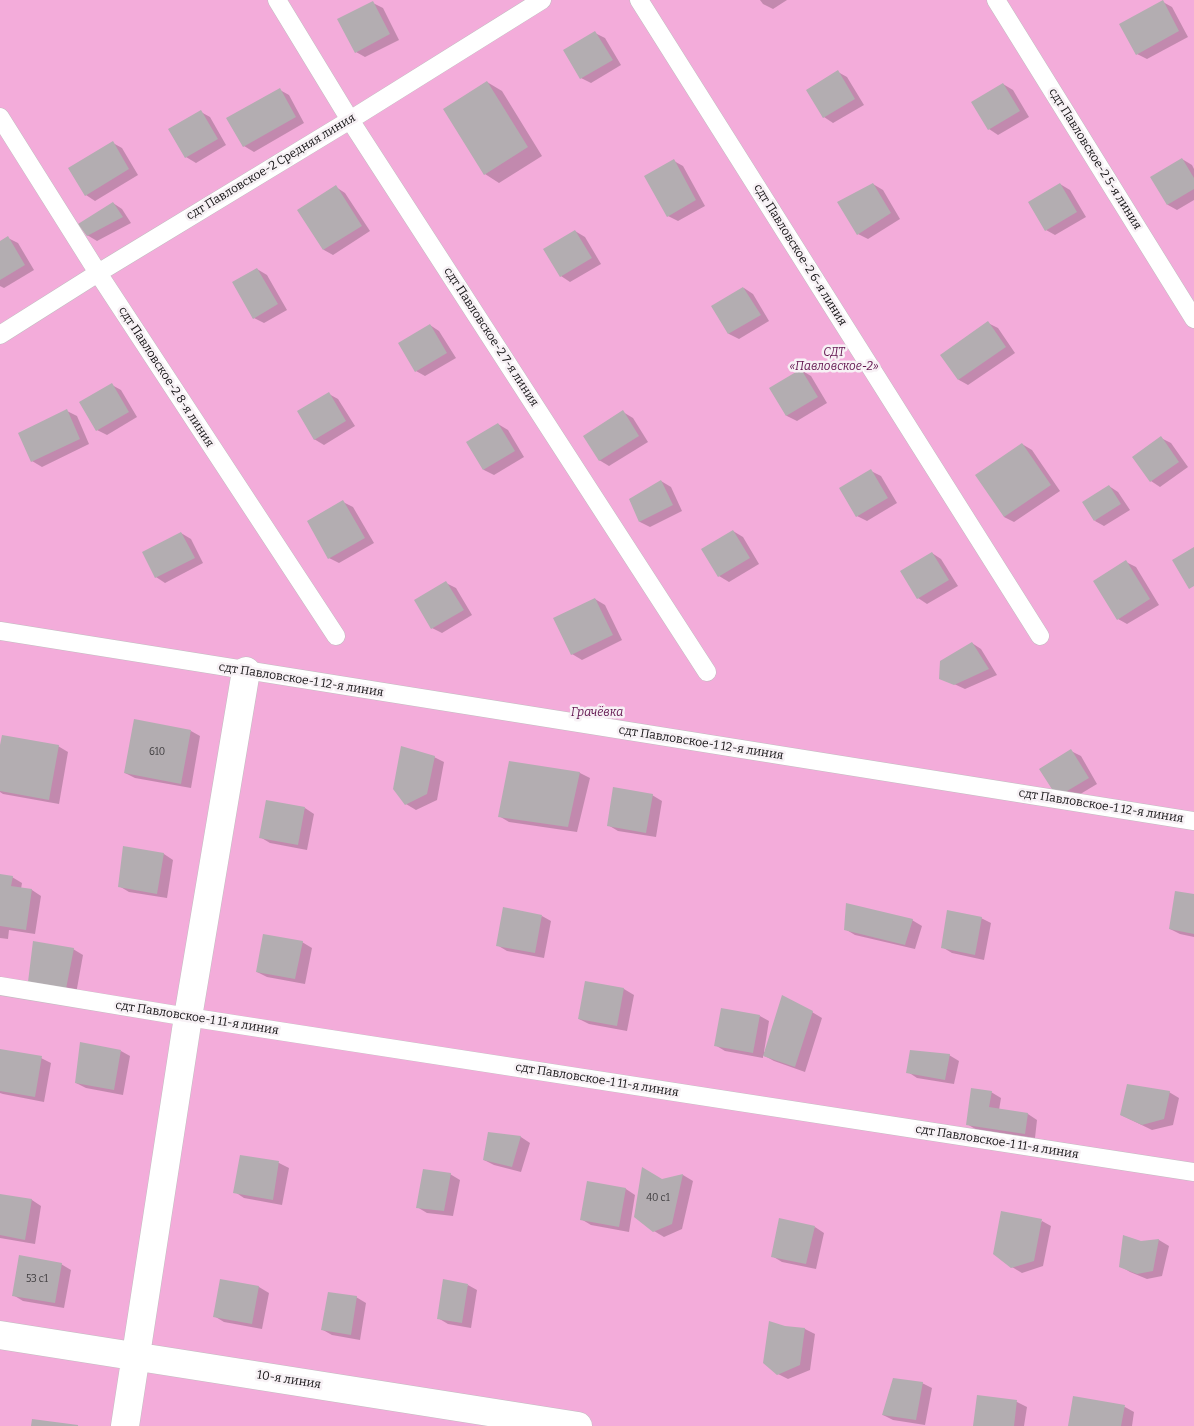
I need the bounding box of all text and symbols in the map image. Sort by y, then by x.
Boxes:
street label: сдт Павловское-2 5-я линия [1046,86,1144,232]
street label: сдт Павловское-2 Средняя линия [184,111,358,223]
street label: сдт Павловское-2 6-я линия [750,182,850,328]
street label: сдт Павловское-2 7-я линия [441,265,541,409]
street label: сдт Павловское-2 8-я линия [115,304,217,450]
park label: СДТ «Павловское-2» [789,346,879,374]
street label: сдт Павловское-1 12-я линия [218,660,384,700]
park label: Грачёвка [571,706,623,720]
street label: сдт Павловское-1 12-я линия [618,723,784,763]
house number: 610 [149,746,165,758]
street label: сдт Павловское-1 12-я линия [1018,786,1184,826]
street label: сдт Павловское-1 11-я линия [114,998,280,1038]
street label: сдт Павловское-1 11-я линия [514,1060,680,1100]
street label: сдт Павловское-1 11-я линия [914,1122,1080,1162]
house number: 40 с1 [646,1192,670,1204]
house number: 53 с1 [26,1273,48,1285]
street label: 10-я линия [256,1368,322,1392]

